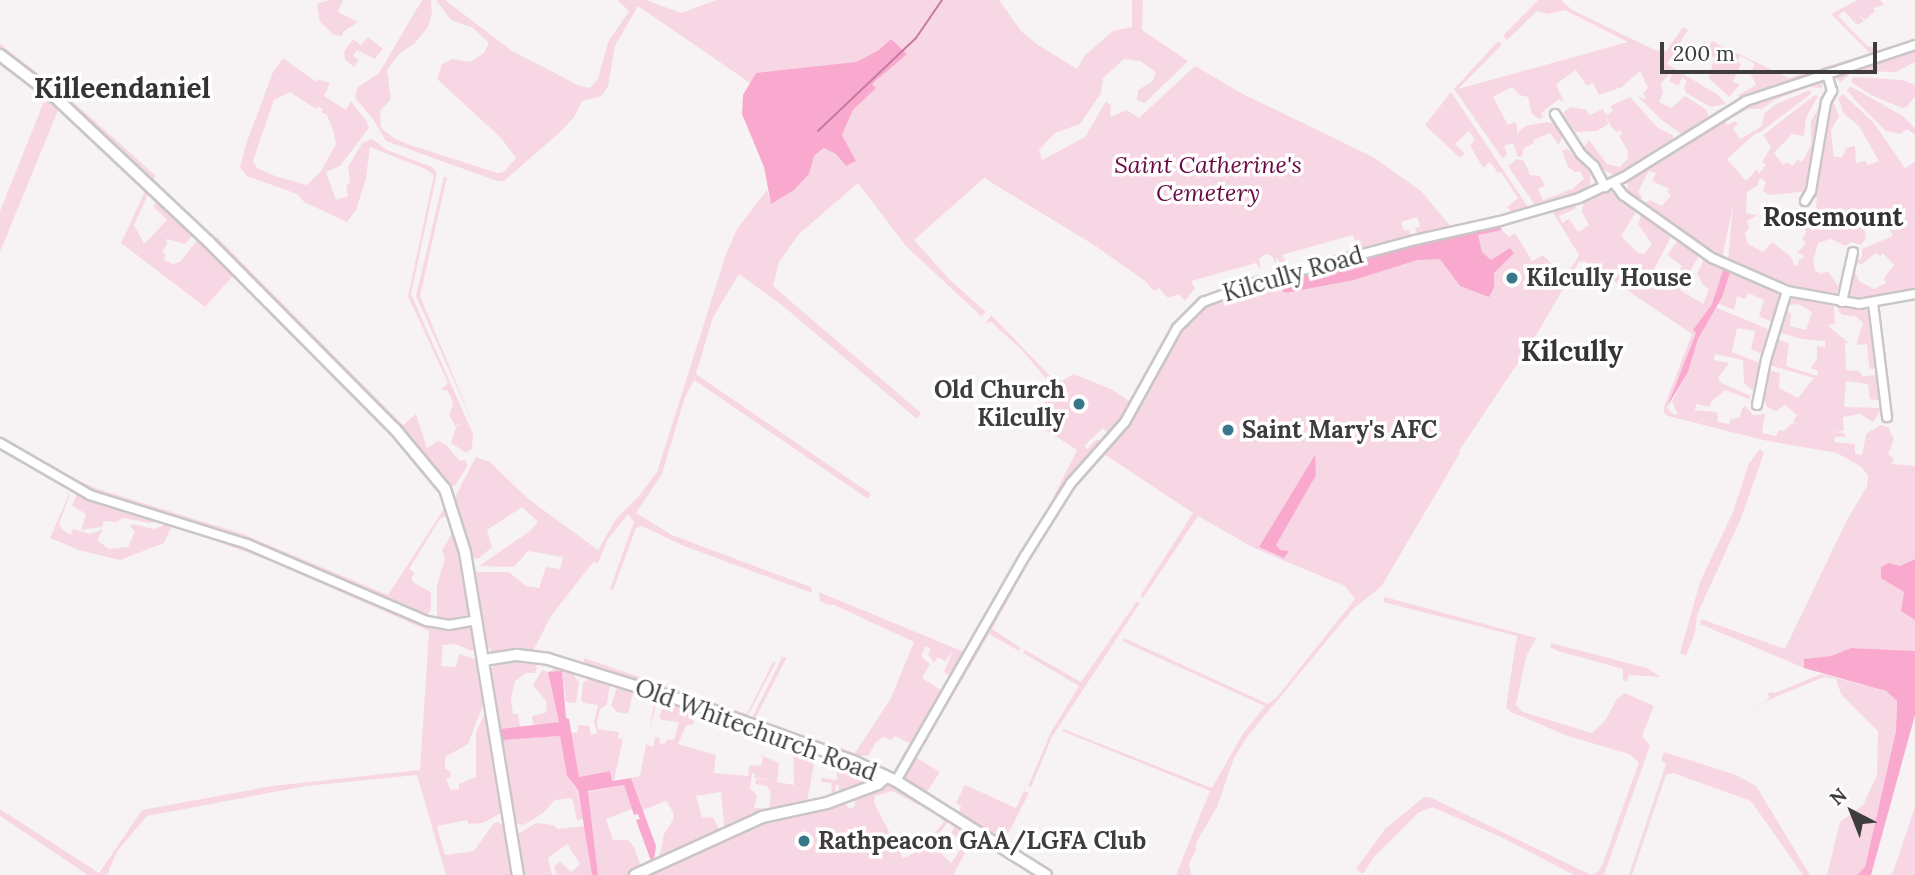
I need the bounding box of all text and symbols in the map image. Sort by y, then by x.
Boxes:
scale bar [1663,28,1880,72]
text: 200 m [1673,40,1735,67]
district label: Killeendaniel [34,71,210,105]
park label: Saint Catherine's Cemetery [1114,151,1302,207]
district label: Rosemount [1763,201,1903,233]
street label: Kilcully Road [1220,240,1366,308]
place label: Kilcully House [1526,264,1692,292]
marker: Kilcully House [1504,270,1520,286]
district label: Kilcully [1521,334,1623,368]
place label: Old Church Kilcully [934,376,1065,432]
marker: Old Church Kilcully [1071,396,1087,412]
place label: Saint Mary's AFC [1242,416,1437,444]
marker: Saint Mary's AFC [1220,422,1236,438]
street label: Old Whitechurch Road [631,673,881,787]
north arrow [1817,777,1887,847]
text: N [1824,783,1851,810]
place label: Rathpeacon GAA/LGFA Club [818,827,1146,855]
marker: Rathpeacon GAA/LGFA Club [796,833,812,849]

